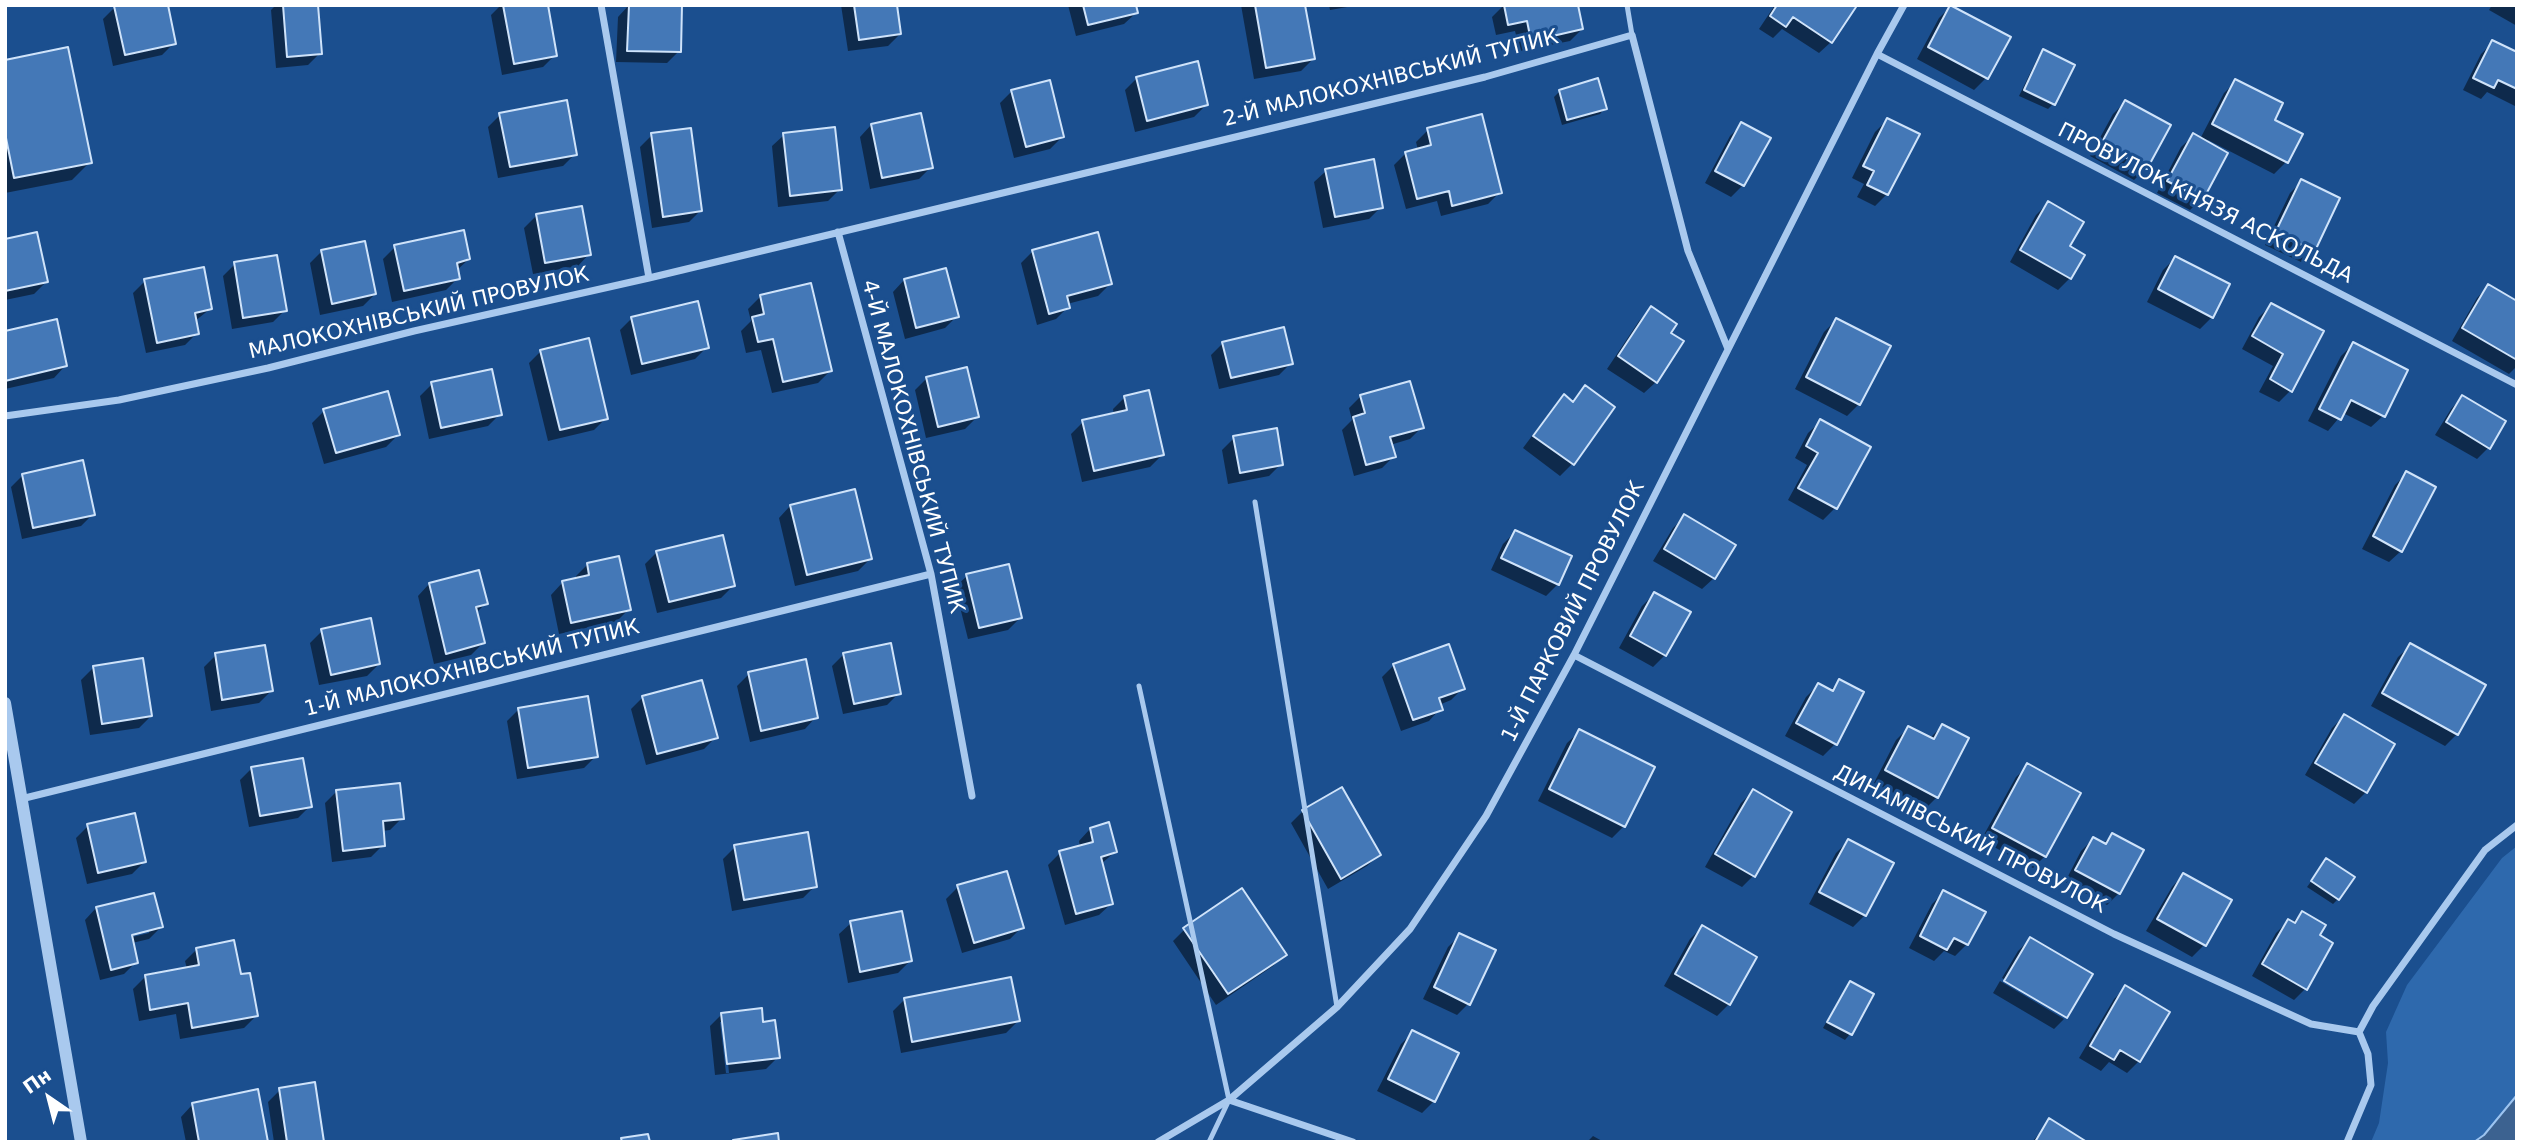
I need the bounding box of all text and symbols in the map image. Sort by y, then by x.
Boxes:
street label: 2-Й МАЛОКОХНІВСЬКИЙ ТУПИК [1221,25,1561,133]
street label: ПРОВУЛОК КНЯЗЯ АСКОЛЬДА [2053,118,2357,290]
street label: МАЛОКОХНІВСЬКИЙ ПРОВУЛОК [246,263,592,365]
street label: 4-Й МАЛОКОХНІВСЬКИЙ ТУПИК [855,277,969,617]
street label: 1-Й ПАРКОВИЙ ПРОВУЛОК [1497,477,1651,747]
street label: 1-Й МАЛОКОХНІВСЬКИЙ ТУПИК [302,615,642,723]
street label: ДИНАМІВСЬКИЙ ПРОВУЛОК [1830,760,2110,920]
north arrow [14,1063,84,1133]
text: Пн [19,1063,55,1098]

